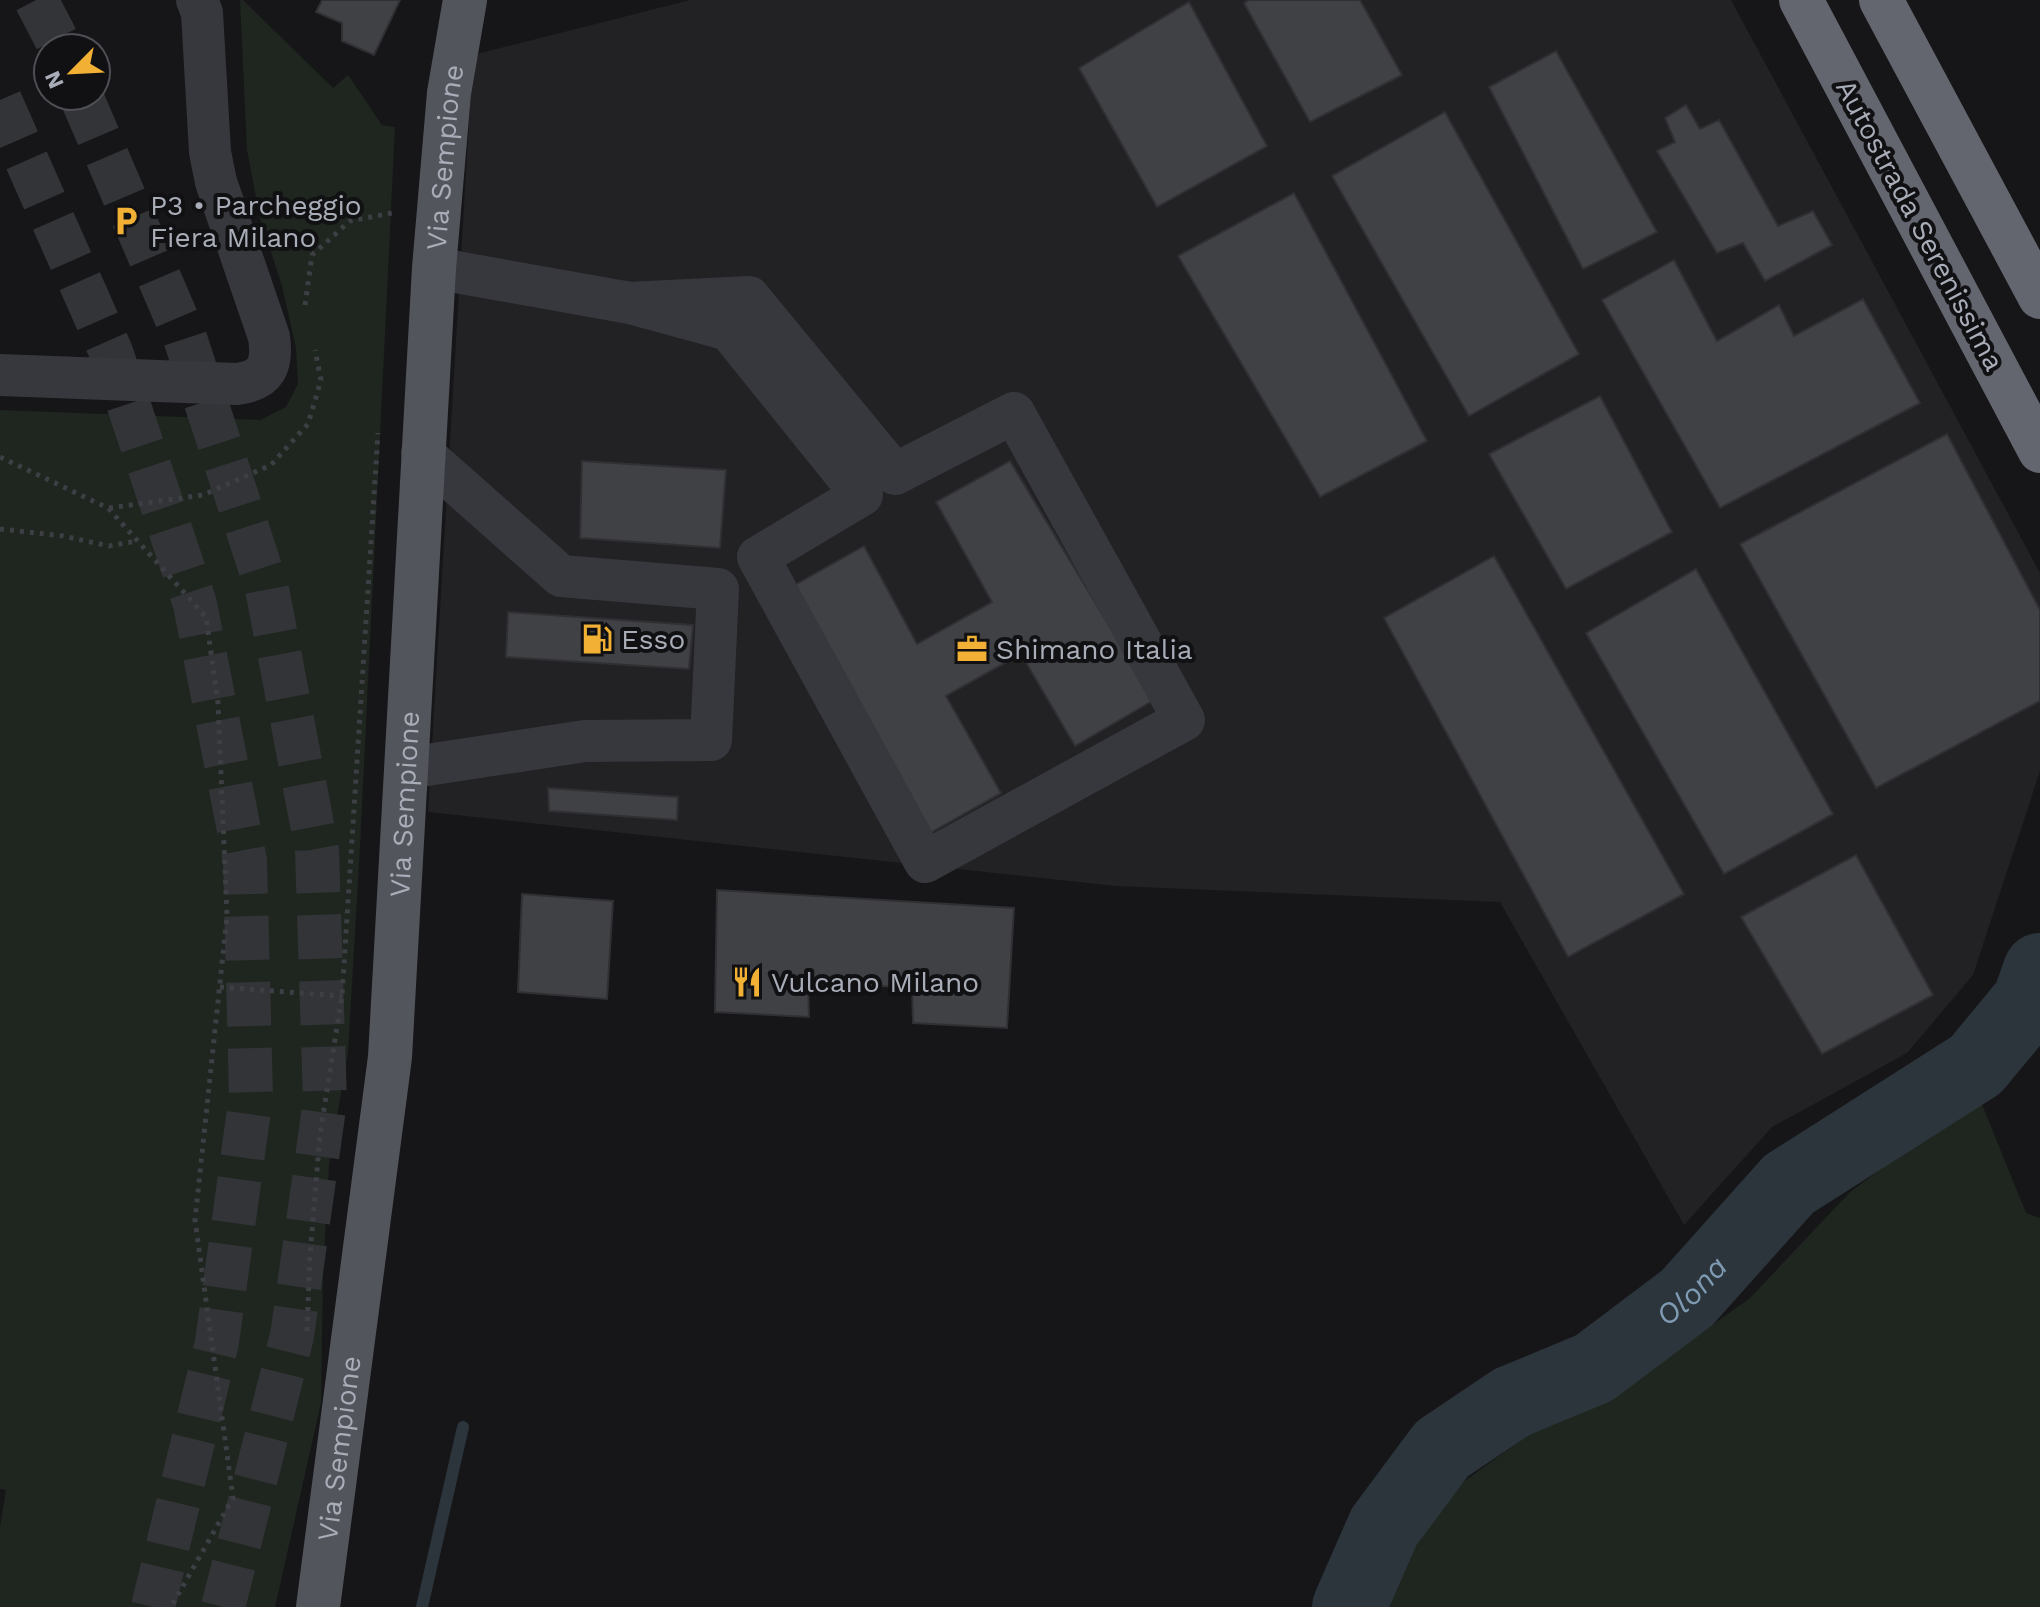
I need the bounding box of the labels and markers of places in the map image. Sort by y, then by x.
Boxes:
place label: P3 • Parcheggio Fiera Milano [150,189,362,254]
parking icon: P3 • Parcheggio Fiera Milano [109,204,143,238]
fuel station icon: Esso [580,622,614,656]
place label: Esso [621,623,685,656]
office icon: Shimano Italia [955,632,989,666]
place label: Shimano Italia [996,633,1193,666]
restaurant icon: Vulcano Milano [730,965,764,999]
place label: Vulcano Milano [771,966,979,999]

